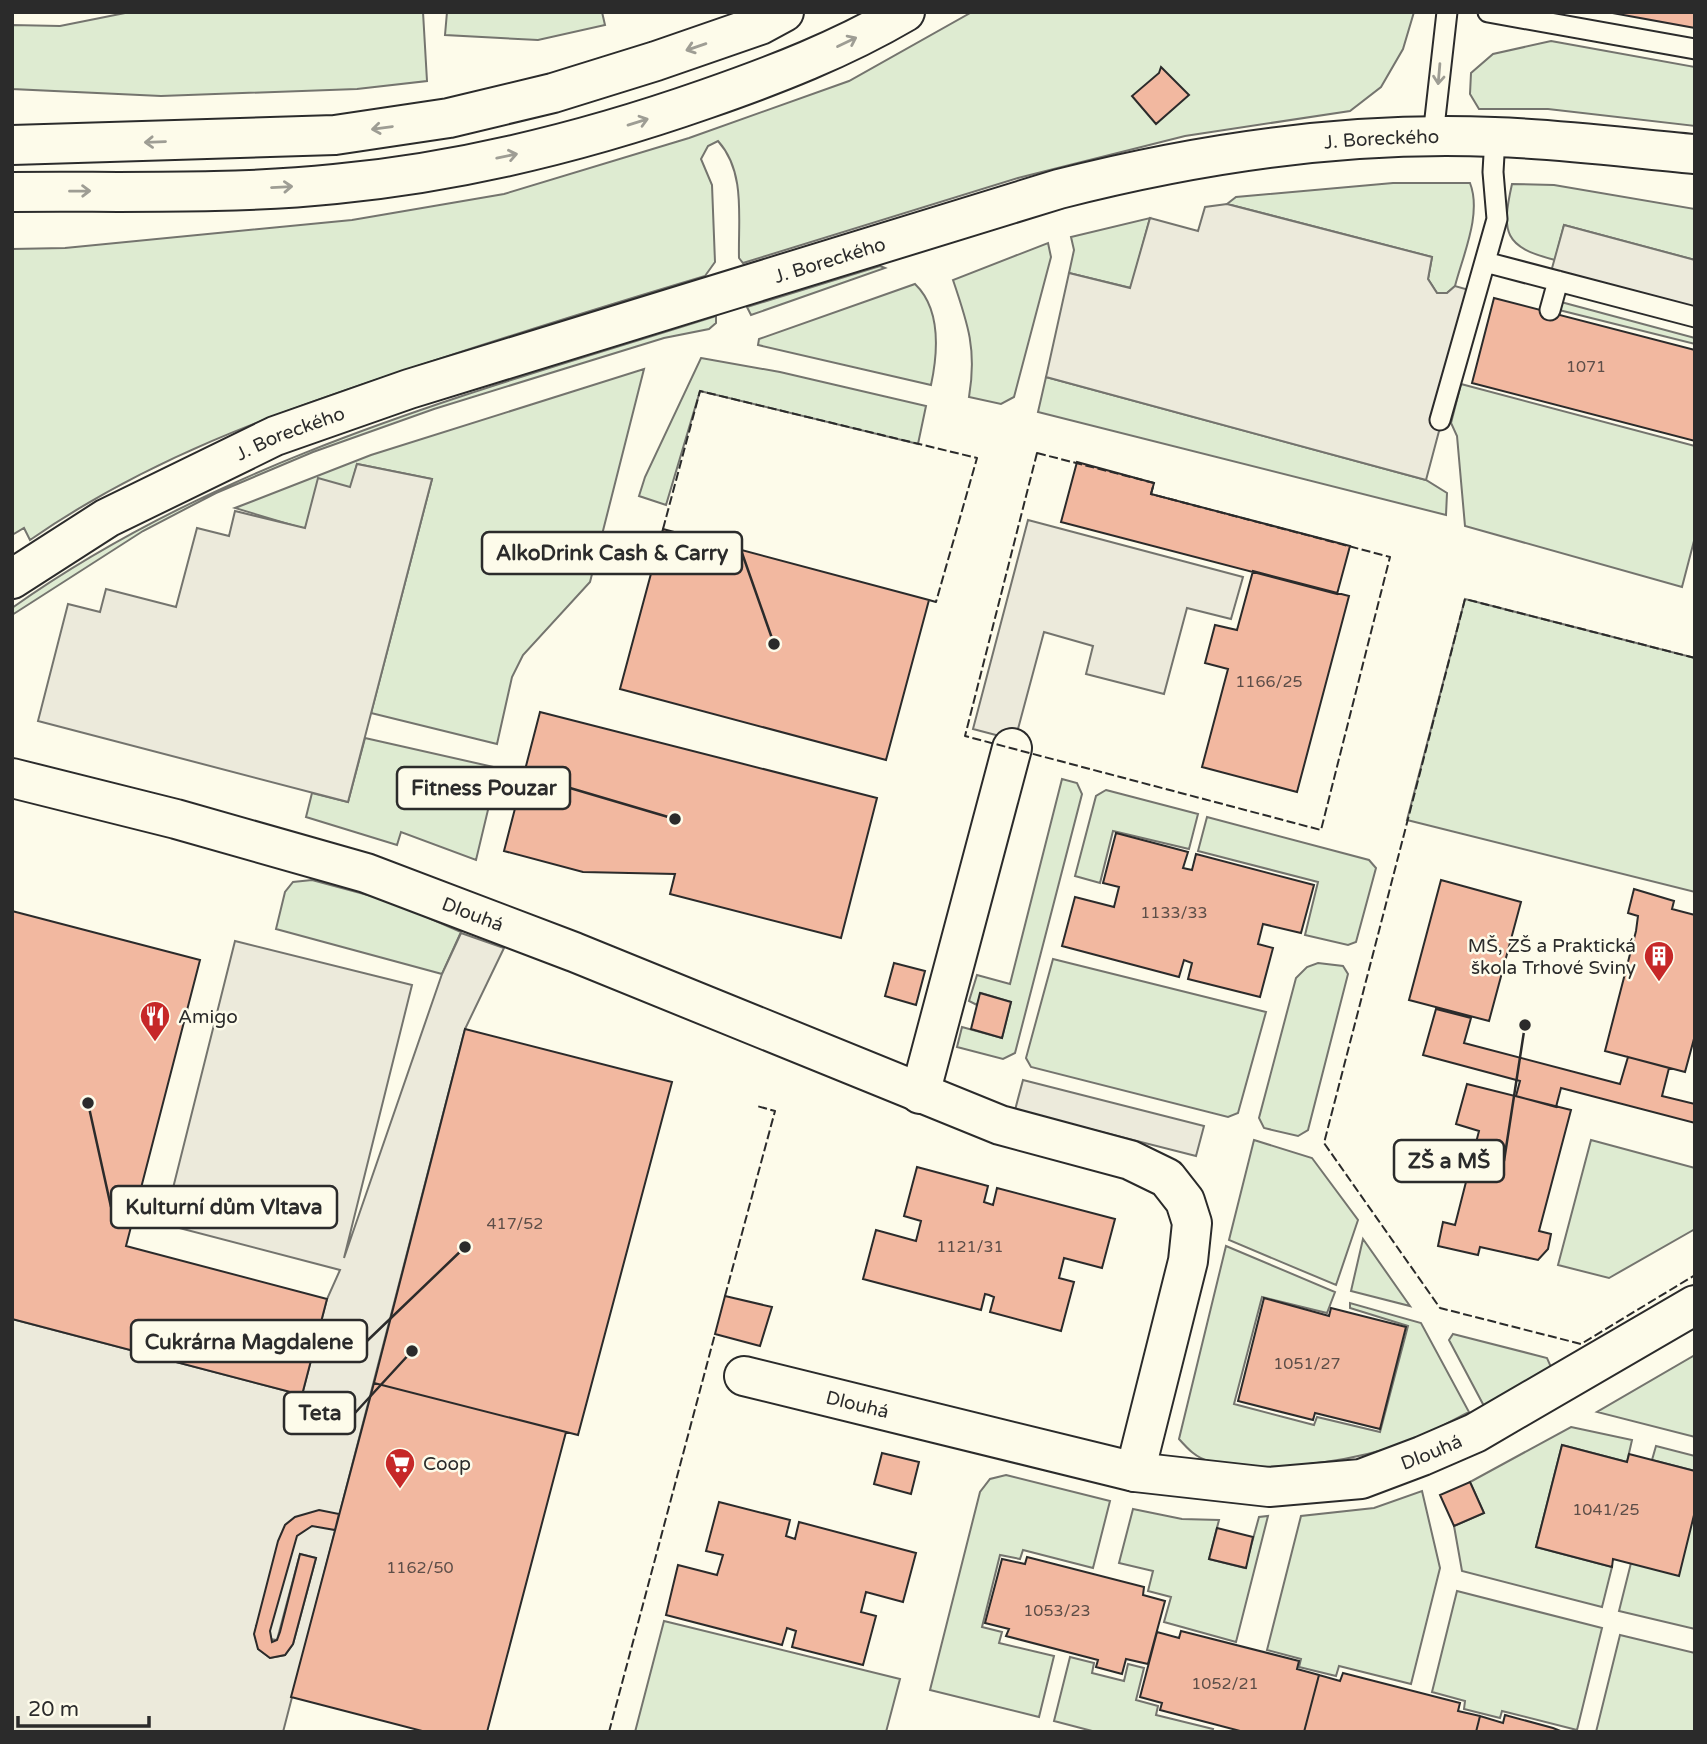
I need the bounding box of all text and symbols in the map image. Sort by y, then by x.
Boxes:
one-way arrow [836,35,857,49]
one-way arrow [685,41,707,54]
one-way arrow [1432,62,1445,85]
one-way arrow [627,114,649,127]
one-way arrow [371,122,393,135]
street label: J. Boreckého [1323,126,1439,154]
one-way arrow [143,136,166,149]
one-way arrow [495,149,518,163]
one-way arrow [271,180,293,193]
one-way arrow [69,185,92,198]
street label: J. Boreckého [772,233,888,288]
house number: 1071 [1566,357,1606,377]
street label: J. Boreckého [232,402,348,465]
callout: AlkoDrink Cash & Carry [482,532,742,574]
text: AlkoDrink Cash & Carry [496,541,729,566]
house number: 1166/25 [1235,672,1303,692]
callout: Fitness Pouzar [397,767,570,809]
text: Fitness Pouzar [411,776,558,801]
street label: Dlouhá [439,893,507,936]
house number: 1133/33 [1140,903,1208,923]
place label: MŠ, ZŠ a Praktická škola Trhové Sviny [1468,935,1636,979]
building icon: MŠ, ZŠ a Praktická škola Trhové Sviny [1642,939,1676,983]
restaurant icon: Amigo [138,999,172,1043]
place label: Amigo [178,1006,238,1028]
callout: ZŠ a MŠ [1394,1140,1504,1182]
text: ZŠ a MŠ [1408,1148,1490,1174]
callout: Kulturní dům Vltava [111,1186,337,1228]
text: Kulturní dům Vltava [125,1195,323,1220]
house number: 417/52 [487,1214,543,1234]
house number: 1121/31 [936,1237,1004,1257]
callout: Cukrárna Magdalene [131,1320,367,1362]
text: Cukrárna Magdalene [145,1330,353,1355]
house number: 1051/27 [1273,1354,1341,1374]
street label: Dlouhá [824,1387,891,1423]
callout: Teta [284,1392,355,1434]
text: Teta [297,1401,342,1426]
street label: Dlouhá [1398,1430,1465,1475]
supermarket icon: Coop [383,1446,417,1490]
place label: Coop [423,1453,471,1475]
house number: 1041/25 [1572,1500,1640,1520]
house number: 1162/50 [386,1558,454,1578]
house number: 1053/23 [1023,1601,1091,1621]
house number: 1052/21 [1191,1674,1259,1694]
scale bar [18,1684,149,1728]
text: 20 m [28,1697,79,1722]

